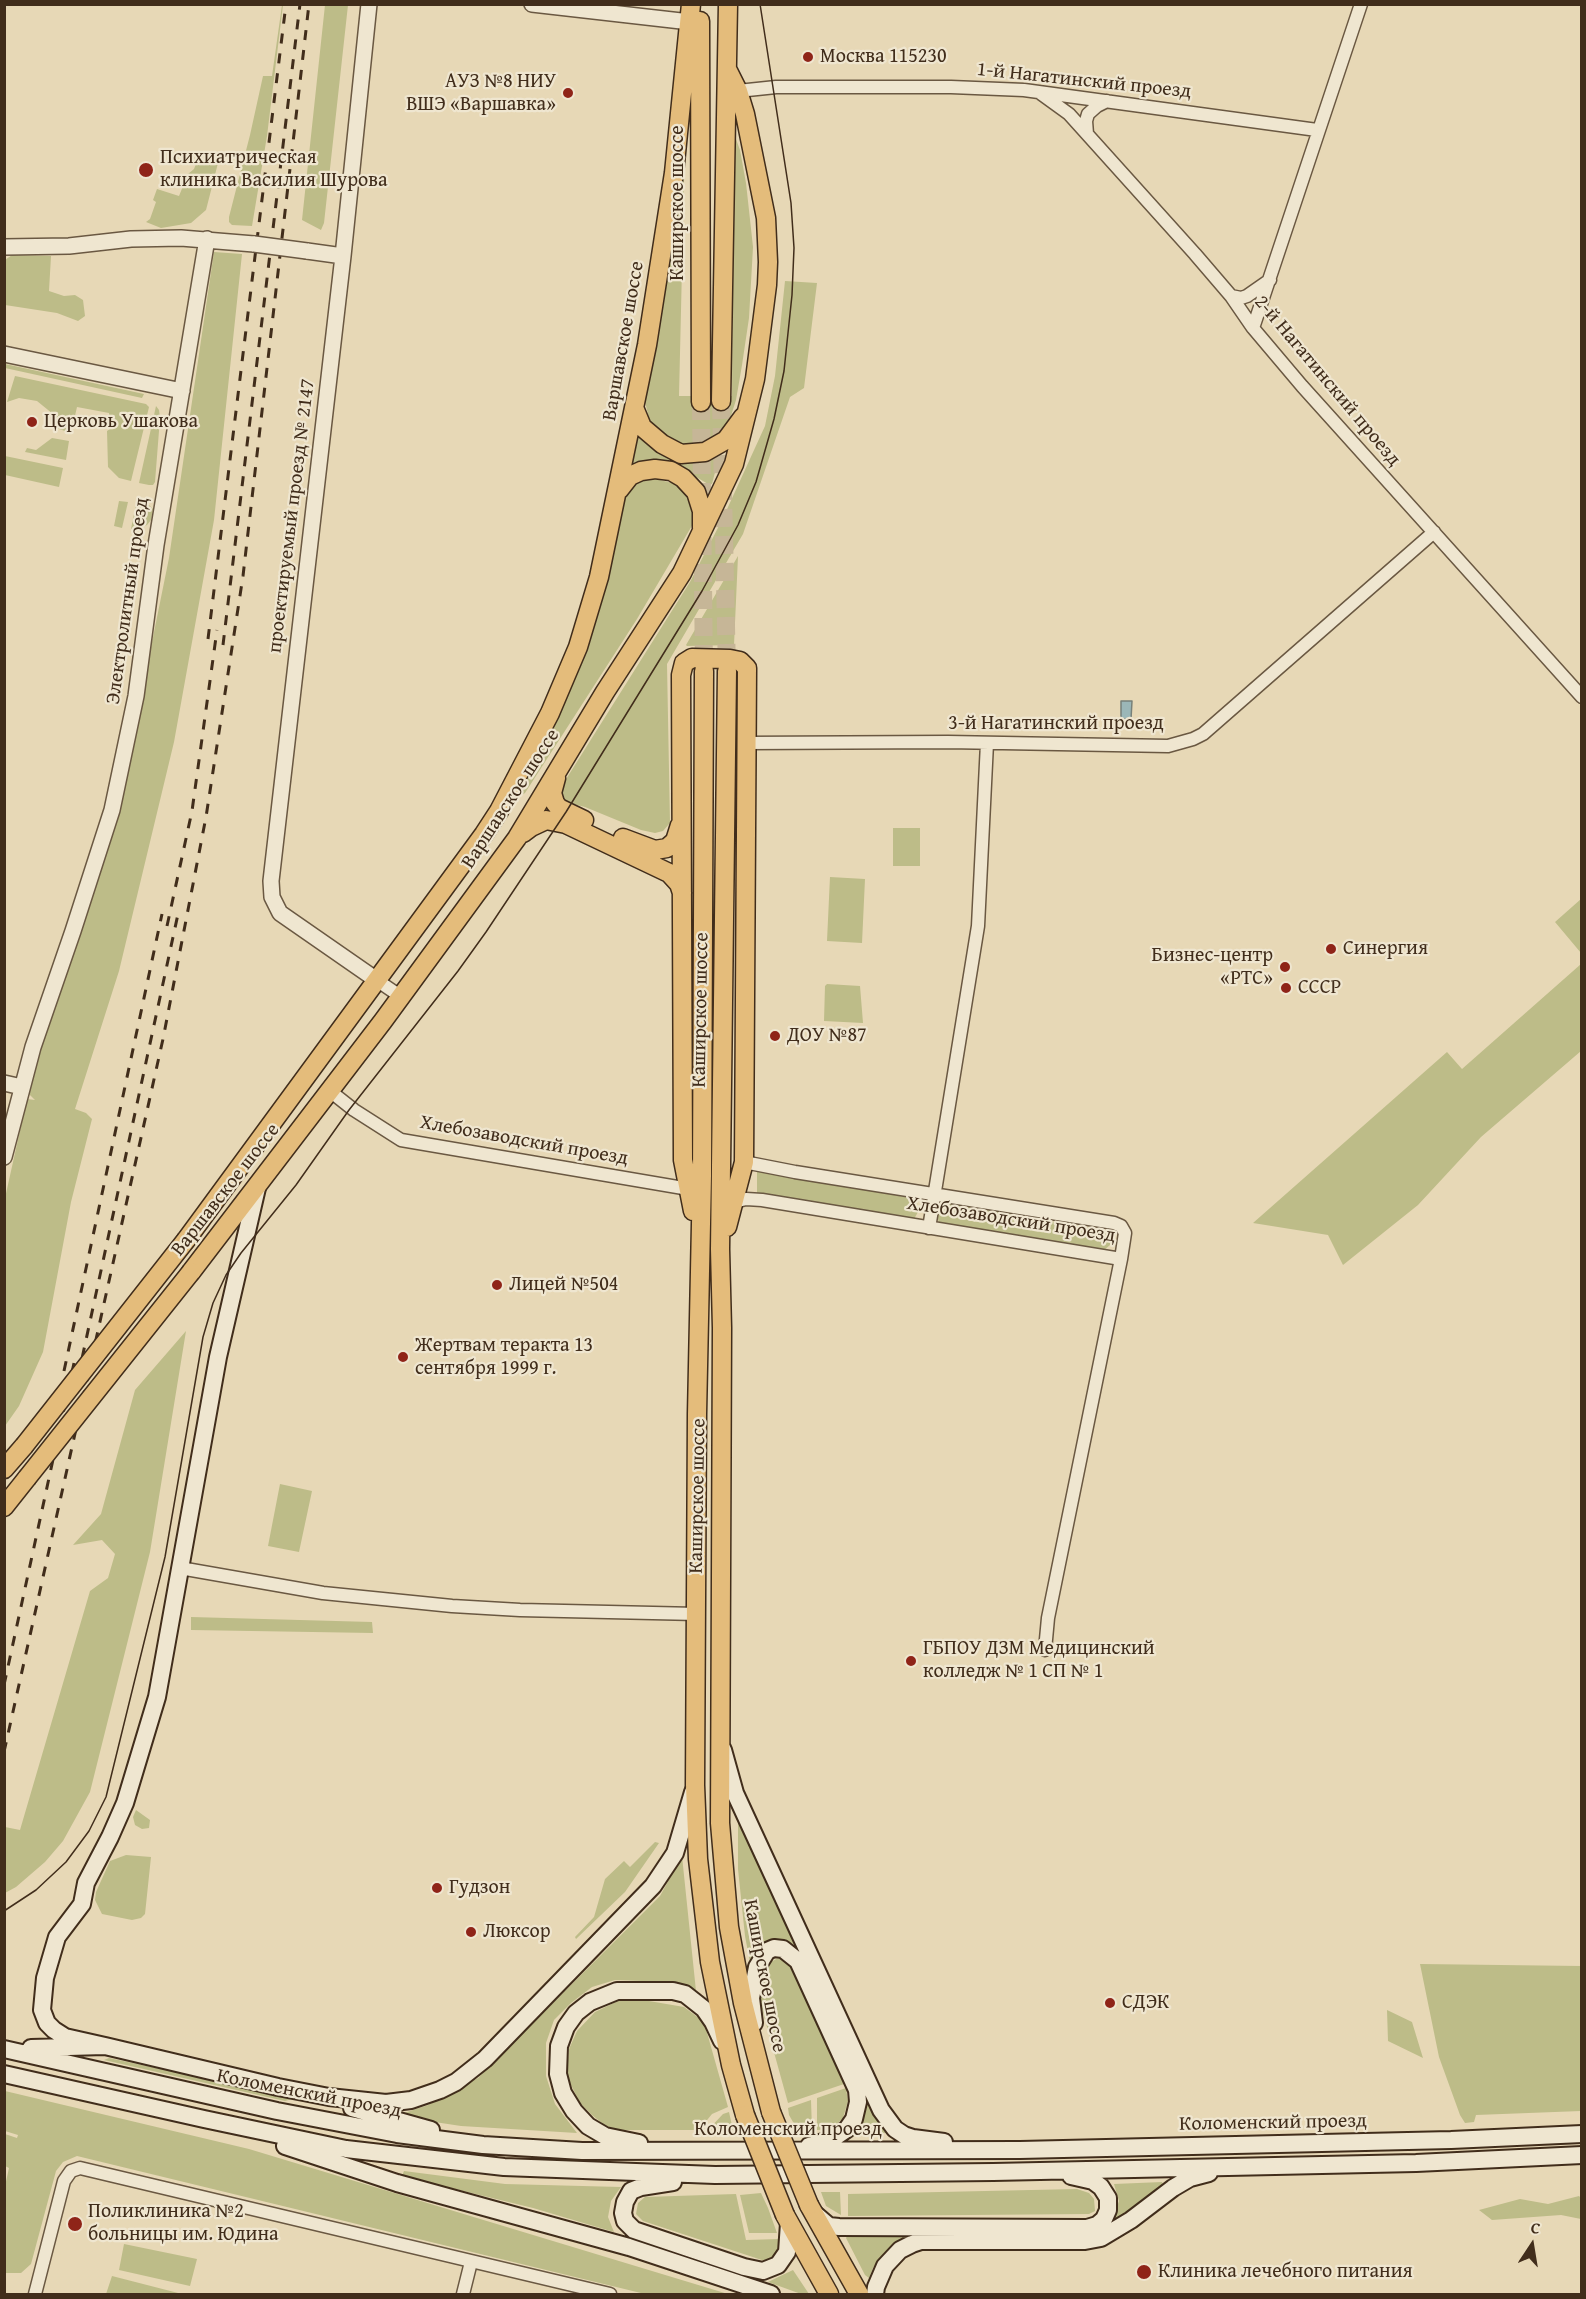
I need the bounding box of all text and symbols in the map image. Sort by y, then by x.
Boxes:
place label: Москва 115230 [820,45,947,69]
marker: Москва 115230 [801,50,815,64]
street label: 1-й Нагатинский проезд [976,58,1192,104]
place label: АУЗ №8 НИУ ВШЭ «Варшавка» [406,70,556,117]
marker: АУЗ №8 НИУ ВШЭ «Варшавка» [561,86,575,100]
street label: Каширское шоссе [666,125,690,281]
place label: Психиатрическая клиника Василия Шурова [160,146,388,193]
marker: Психиатрическая клиника Василия Шурова [137,161,155,179]
street label: Варшавское шоссе [598,259,650,423]
street label: 2-й Нагатинский проезд [1249,291,1405,471]
street label: проектируемый проезд № 2147 [263,378,321,654]
place label: Церковь Ушакова [44,410,198,434]
marker: Церковь Ушакова [25,415,39,429]
street label: Электролитный проезд [102,496,154,706]
street label: 3-й Нагатинский проезд [948,712,1164,736]
street label: Варшавское шоссе [457,725,565,873]
street label: Каширское шоссе [688,932,714,1088]
place label: Синергия [1343,937,1428,961]
marker: Синергия [1324,942,1338,956]
place label: Бизнес-центр «РТС» [1152,944,1273,991]
marker: Бизнес-центр «РТС» [1278,960,1292,974]
place label: СССР [1298,976,1341,1000]
marker: СССР [1279,981,1293,995]
place label: ДОУ №87 [787,1024,867,1048]
marker: ДОУ №87 [768,1029,782,1043]
street label: Хлебозаводский проезд [418,1111,630,1171]
street label: Варшавское шоссе [167,1119,285,1261]
street label: Хлебозаводский проезд [905,1192,1117,1248]
place label: Лицей №504 [509,1273,618,1297]
marker: Лицей №504 [490,1278,504,1292]
place label: Жертвам теракта 13 сентября 1999 г. [415,1334,593,1381]
marker: Жертвам теракта 13 сентября 1999 г. [396,1350,410,1364]
street label: Каширское шоссе [685,1418,711,1574]
place label: ГБПОУ ДЗМ Медицинский колледж № 1 СП № 1 [923,1637,1155,1684]
marker: ГБПОУ ДЗМ Медицинский колледж № 1 СП № 1 [904,1654,918,1668]
place label: Гудзон [449,1876,510,1900]
marker: Гудзон [430,1881,444,1895]
street label: Каширское шоссе [737,1897,791,2055]
place label: Люксор [483,1920,550,1944]
marker: Люксор [464,1925,478,1939]
place label: СДЭК [1122,1991,1169,2015]
marker: СДЭК [1103,1996,1117,2010]
street label: Коломенский проезд [215,2064,403,2124]
street label: Коломенский проезд [1179,2109,1367,2137]
street label: Коломенский проезд [694,2118,882,2142]
place label: Поликлиника №2 больницы им. Юдина [88,2200,279,2247]
marker: Поликлиника №2 больницы им. Юдина [66,2215,84,2233]
north arrow [1502,2215,1562,2275]
text: С [1529,2215,1543,2240]
place label: Клиника лечебного питания [1158,2260,1413,2284]
marker: Клиника лечебного питания [1135,2263,1153,2281]

